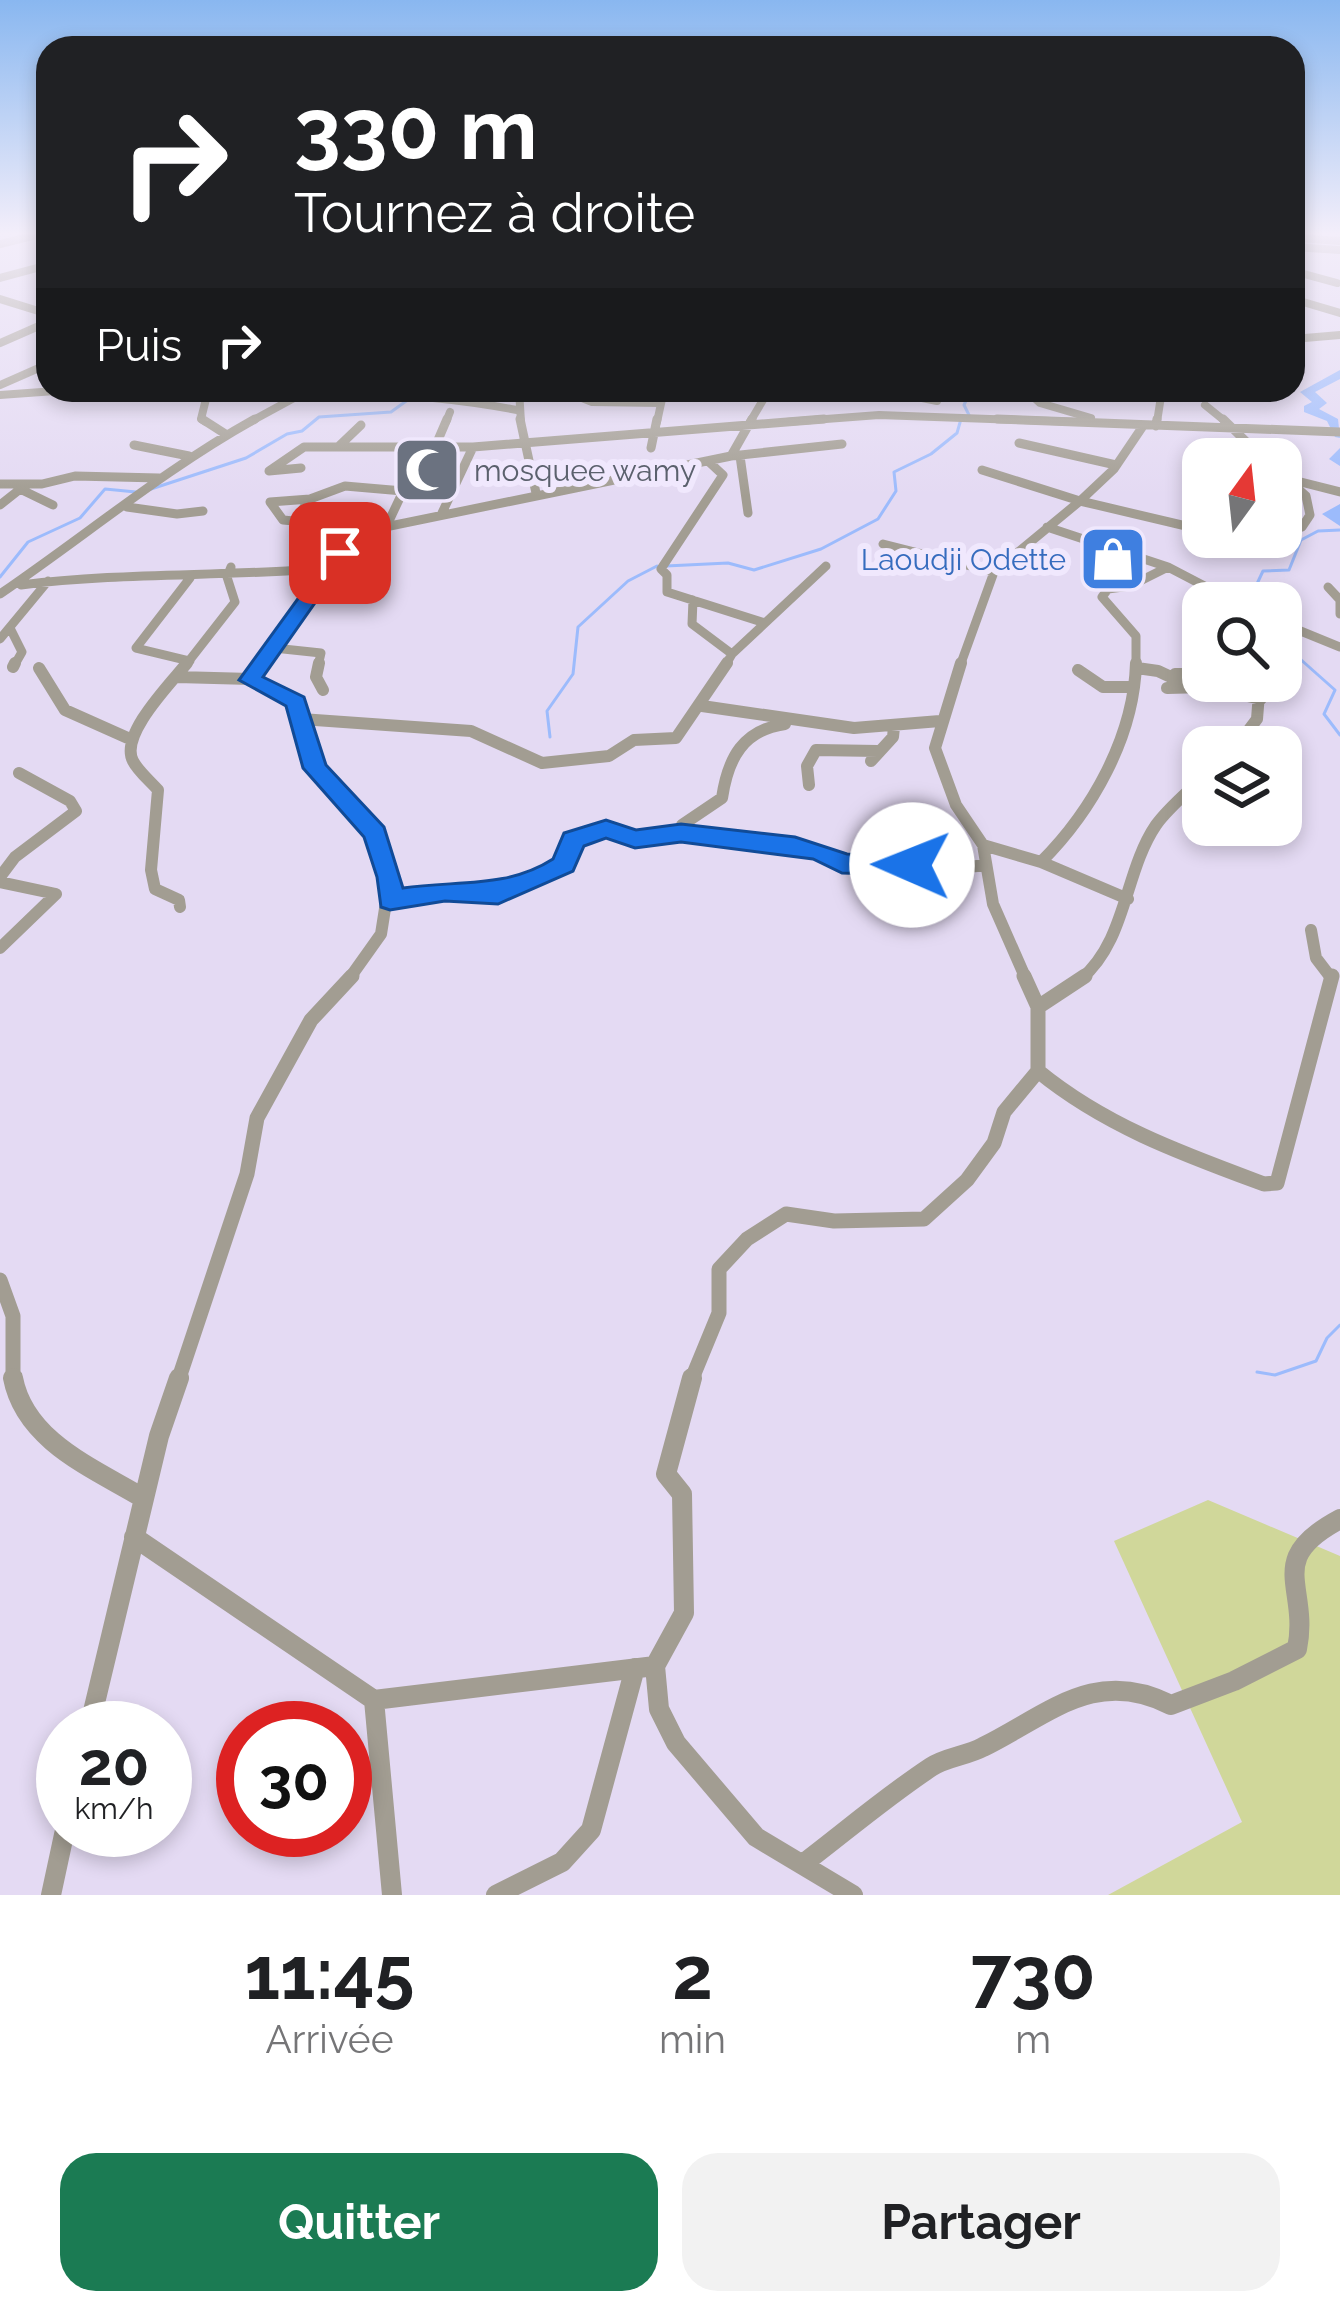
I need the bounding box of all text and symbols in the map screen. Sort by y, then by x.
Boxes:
text: 330 m [294,80,538,179]
icon: right [96,84,252,240]
text: Tournez à droite [294,181,695,245]
icon: right [206,312,272,378]
text: Puis [96,319,182,372]
mosque icon: mosquee wamy [392,435,462,505]
north arrow [1182,438,1302,558]
map controls [1182,438,1302,846]
place label: mosquee wamy [474,453,696,488]
pin [289,502,391,604]
icon: arrive [307,520,373,586]
shop icon: Laoudji Odette [1078,524,1148,594]
place label: Laoudji Odette [861,542,1066,577]
button: search [1182,582,1302,702]
button: layers [1182,726,1302,846]
position arrow [849,802,975,928]
speed limit sign: 30 [216,1701,372,1857]
text: 20 [79,1729,149,1799]
text: km/h [74,1791,154,1826]
text: 11:45 [245,1931,414,2016]
text: 2 [672,1931,713,2016]
text: 730 [971,1931,1095,2016]
text: Arrivée [265,2016,394,2062]
text: min [659,2016,726,2062]
text: m [1015,2016,1051,2062]
button: Quitter [60,2153,658,2291]
button: Partager [682,2153,1280,2291]

